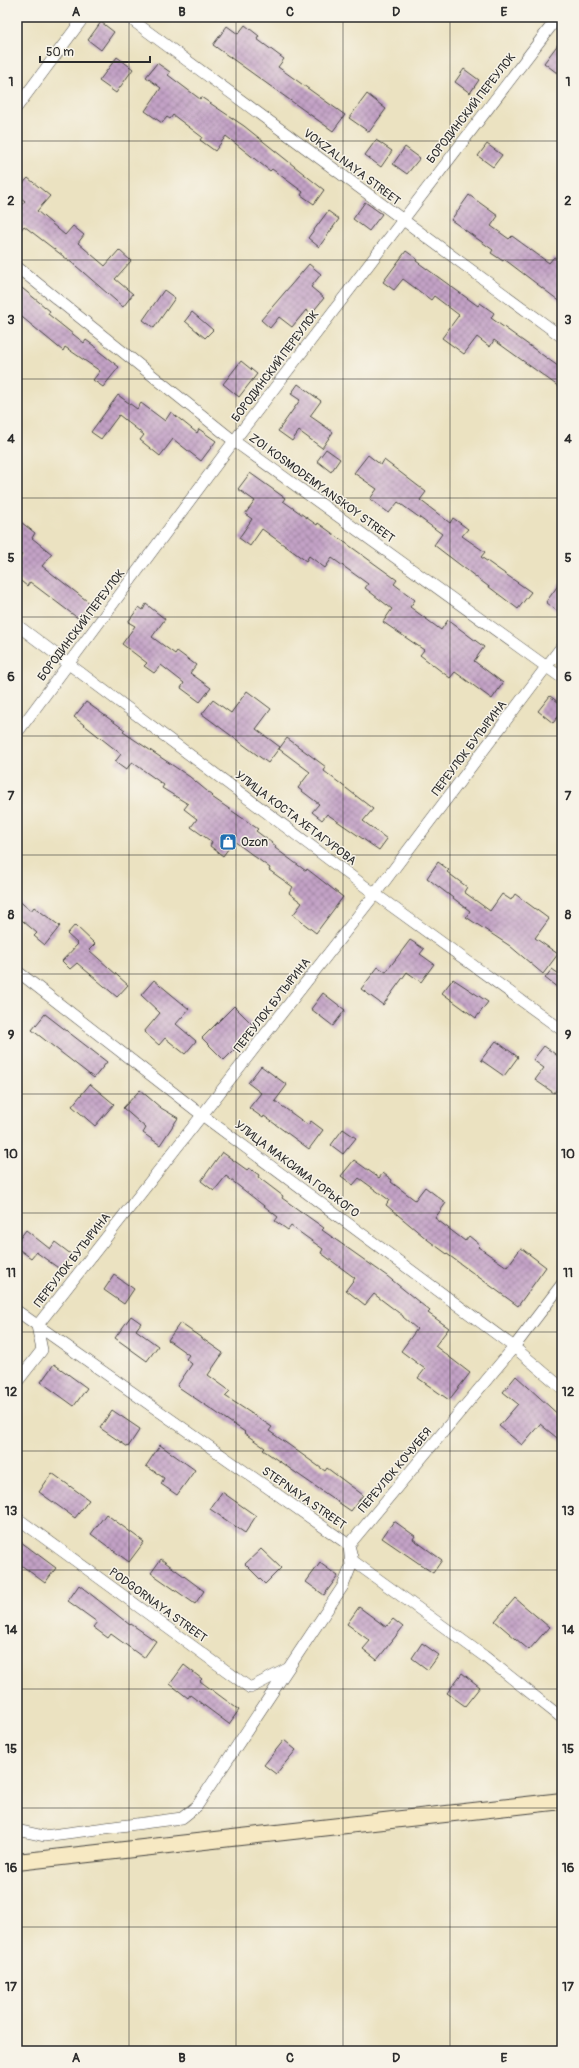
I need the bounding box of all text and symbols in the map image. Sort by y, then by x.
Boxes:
text: A [72,4,81,20]
text: B [178,4,186,20]
text: C [286,4,294,20]
text: D [392,4,400,20]
text: E [501,4,508,20]
scale bar [40,38,150,64]
text: 50 m [46,45,74,60]
street label: БОРОДИНСКИЙ ПЕРЕУЛОК [424,50,519,167]
text: 1 [8,74,14,90]
text: 1 [565,74,571,90]
street label: VOKZALNAYA STREET [300,126,404,209]
text: 2 [7,193,15,209]
text: 2 [564,193,572,209]
street label: БОРОДИНСКИЙ ПЕРЕУЛОК [228,307,322,425]
text: 3 [7,312,15,328]
text: 3 [564,312,572,328]
text: 4 [7,431,15,447]
street label: ZOI KOSMODEMYANSKOY STREET [246,431,398,546]
text: 4 [564,431,572,447]
text: 5 [7,550,15,566]
text: 5 [564,550,572,566]
street label: БОРОДИНСКИЙ ПЕРЕУЛОК [34,566,128,684]
text: 6 [7,669,15,685]
text: 6 [564,669,572,685]
street label: ПЕРЕУЛОК БУТЫРИНА [429,698,510,799]
street label: УЛИЦА КОСТА ХЕТАГУРОВА [232,768,359,869]
text: 7 [8,788,15,804]
text: 7 [565,788,572,804]
shop icon: Ozon [218,832,238,852]
place label: Ozon [241,835,268,850]
text: 8 [8,907,15,923]
text: 8 [565,907,572,923]
street label: ПЕРЕУЛОК БУТЫРИНА [231,955,314,1055]
text: 9 [8,1027,15,1043]
text: 9 [565,1027,572,1043]
street label: УЛИЦА МАКСИМА ГОРЬКОГО [232,1118,362,1221]
text: 10 [4,1146,18,1162]
text: 10 [561,1146,575,1162]
street label: ПЕРЕУЛОК БУТЫРИНА [31,1210,114,1310]
text: 11 [6,1265,16,1281]
text: 11 [563,1265,573,1281]
text: 12 [5,1384,17,1400]
text: 12 [562,1384,574,1400]
street label: ПЕРЕУЛОК КОЧУБЕЯ [355,1425,435,1516]
street label: STEPNAYA STREET [259,1464,349,1533]
text: 13 [5,1503,17,1519]
text: 13 [562,1503,574,1519]
street label: PODGORNAYA STREET [106,1565,210,1646]
text: 14 [5,1622,18,1638]
text: 14 [562,1622,575,1638]
text: 15 [5,1741,17,1757]
text: 15 [562,1741,574,1757]
text: 16 [5,1860,18,1876]
text: 16 [562,1860,575,1876]
text: 17 [5,1979,17,1995]
text: 17 [562,1979,574,1995]
text: A [72,2050,81,2066]
text: B [178,2050,186,2066]
text: C [286,2050,294,2066]
text: D [392,2050,400,2066]
text: E [501,2050,508,2066]

